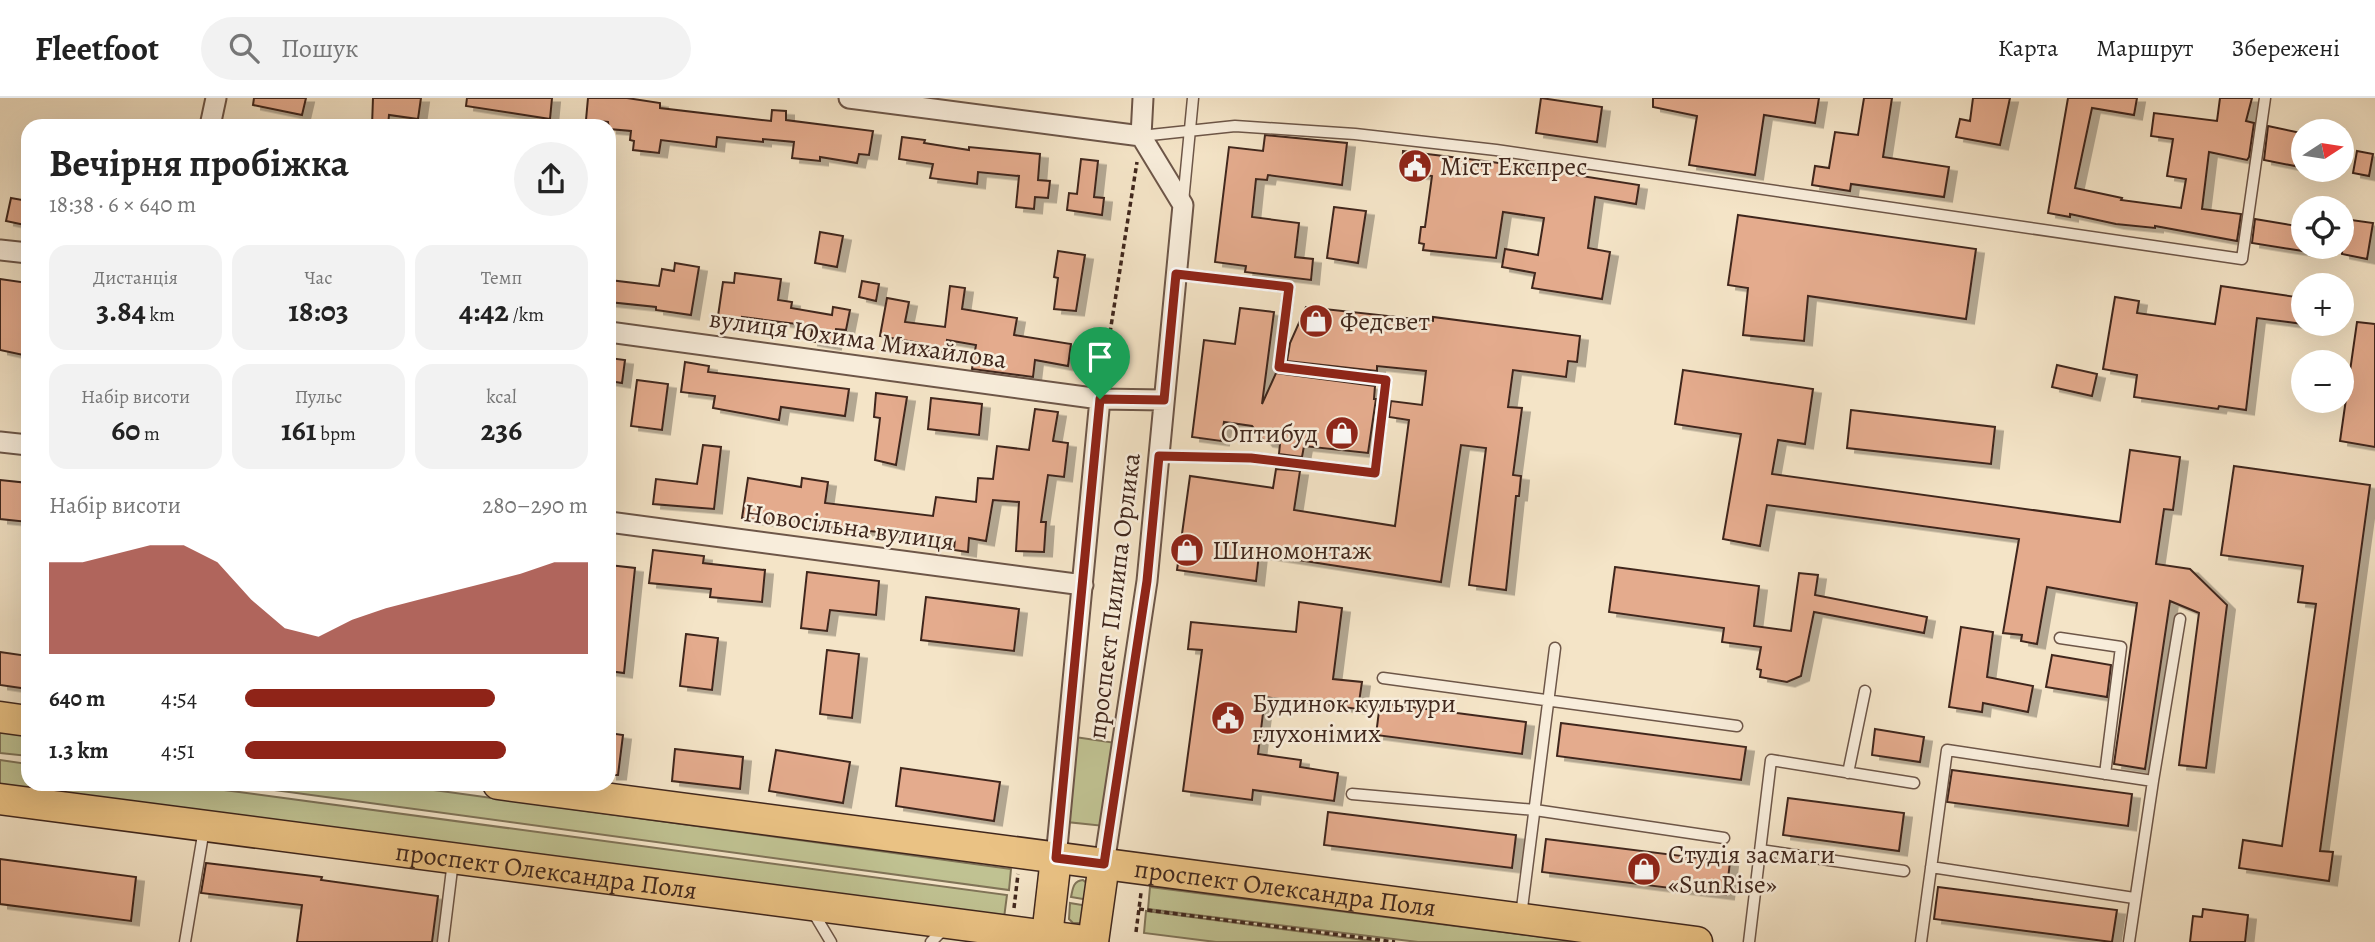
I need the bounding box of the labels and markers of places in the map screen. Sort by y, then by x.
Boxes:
public building icon: Міст Експрес [1396,147,1434,185]
place label: Міст Експрес [1440,149,1587,184]
shop icon: Федсвет [1297,302,1335,340]
place label: Федсвет [1340,304,1430,339]
pin [1070,327,1130,399]
shop icon: Оптибуд [1323,414,1361,452]
place label: Оптибуд [1221,416,1318,451]
shop icon: Шиномонтаж [1168,531,1206,569]
place label: Шиномонтаж [1212,533,1372,568]
place label: Будинок культури глухонімих [1252,686,1456,751]
public building icon: Будинок культури глухонімих [1209,699,1247,737]
place label: Студія засмаги «SunRise» [1668,837,1835,902]
shop icon: Студія засмаги «SunRise» [1625,850,1663,888]

